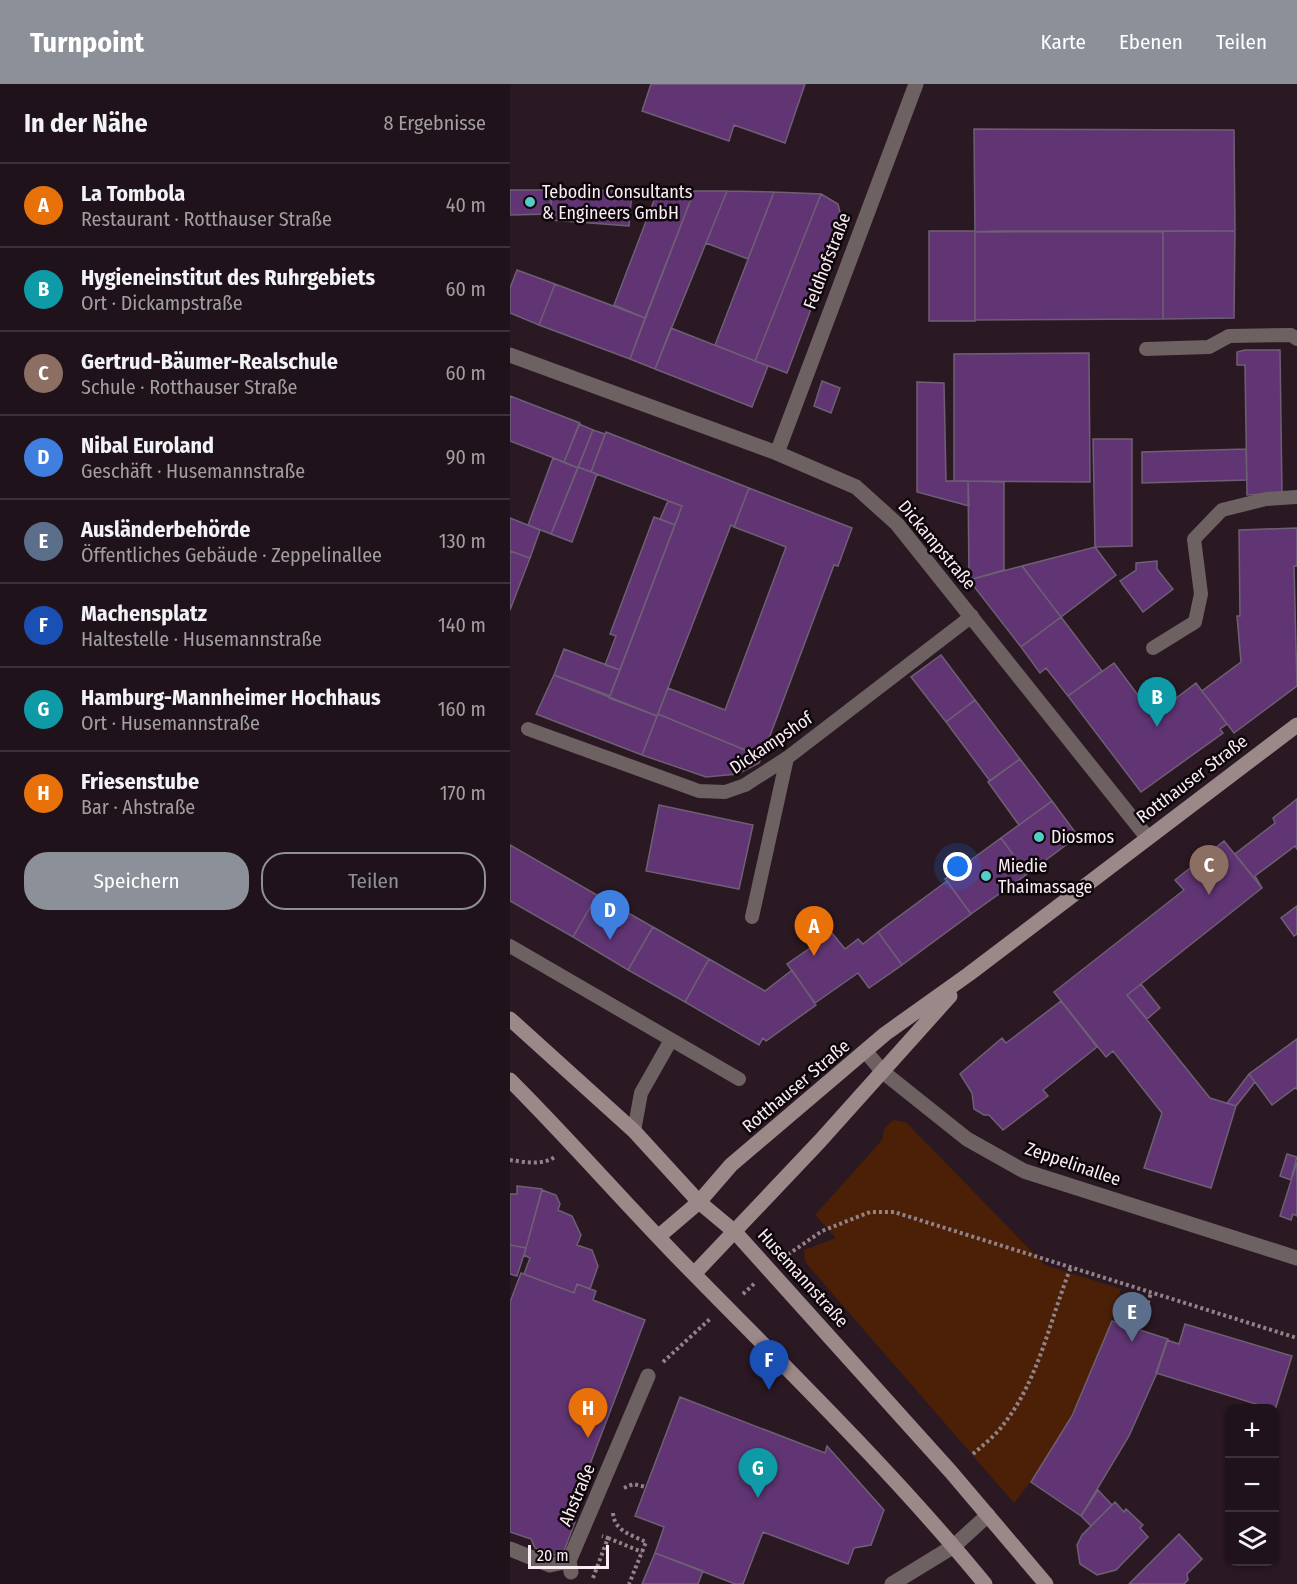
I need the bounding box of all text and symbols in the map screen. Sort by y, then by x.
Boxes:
text: Turnpoint [30,26,144,59]
text: Karte [1040,29,1086,55]
text: Ebenen [1119,29,1183,55]
text: Teilen [1216,29,1267,55]
text: In der Nähe [24,108,148,139]
text: 8 Ergebnisse [383,111,486,135]
text: La Tombola [81,180,185,207]
place label: Tebodin Consultants & Engineers GmbH [542,181,693,224]
text: A [38,193,49,217]
text: 40 m [446,193,486,217]
marker: Tebodin Consultants & Engineers GmbH [523,195,537,209]
text: Restaurant · Rotthauser Straße [81,207,332,231]
street label: Feldhofstraße [799,210,855,312]
text: Hygieneinstitut des Ruhrgebiets [81,264,375,291]
text: B [38,277,49,301]
text: 60 m [446,277,486,301]
text: Ort · Dickampstraße [81,291,243,315]
text: Gertrud-Bäumer-Realschule [81,348,338,375]
text: C [38,361,49,385]
text: 60 m [446,361,486,385]
text: Schule · Rotthauser Straße [81,375,297,399]
text: Nibal Euroland [81,432,214,459]
text: D [38,445,49,469]
text: 90 m [446,445,486,469]
text: Geschäft · Husemannstraße [81,459,305,483]
street label: Dickampstraße [893,496,981,594]
text: Ausländerbehörde [81,516,251,543]
text: E [39,529,48,553]
text: 130 m [439,529,486,553]
text: Öffentliches Gebäude · Zeppelinallee [81,543,382,567]
text: Machensplatz [81,600,207,627]
text: F [39,613,48,637]
text: 140 m [438,613,486,637]
text: Haltestelle · Husemannstraße [81,627,322,651]
pin: B [1138,678,1176,727]
text: Hamburg-Mannheimer Hochhaus [81,684,381,711]
text: G [38,697,49,721]
text: 160 m [438,697,486,721]
street label: Dickampshof [725,706,818,779]
text: Ort · Husemannstraße [81,711,260,735]
street label: Rotthauser Straße [1132,730,1252,828]
text: Friesenstube [81,768,199,795]
text: H [37,781,50,805]
text: 170 m [440,781,486,805]
text: Bar · Ahstraße [81,795,195,819]
place label: Diosmos [1051,826,1114,848]
marker: Diosmos [1032,830,1046,844]
pin: C [1190,846,1228,895]
button: Speichern [24,852,249,910]
button: Teilen [261,852,486,910]
your location [943,852,972,881]
place label: Miedie Thaimassage [998,855,1093,898]
marker: Miedie Thaimassage [979,869,993,883]
pin: D [590,890,630,940]
pin: A [794,906,834,956]
street label: Rotthauser Straße [738,1035,854,1137]
street label: Zeppelinallee [1022,1137,1124,1191]
street label: Husemannstraße [753,1224,853,1332]
pin: E [1112,1292,1152,1342]
pin: F [750,1340,788,1390]
pin: H [568,1388,608,1438]
map controls [1225,1404,1279,1566]
button: + [1225,1404,1279,1458]
pin: G [738,1448,778,1498]
button: − [1225,1458,1279,1512]
street label: Ahstraße [554,1460,600,1529]
button: layers [1225,1512,1279,1566]
scale bar [528,1542,609,1570]
text: 20 m [537,1546,568,1565]

